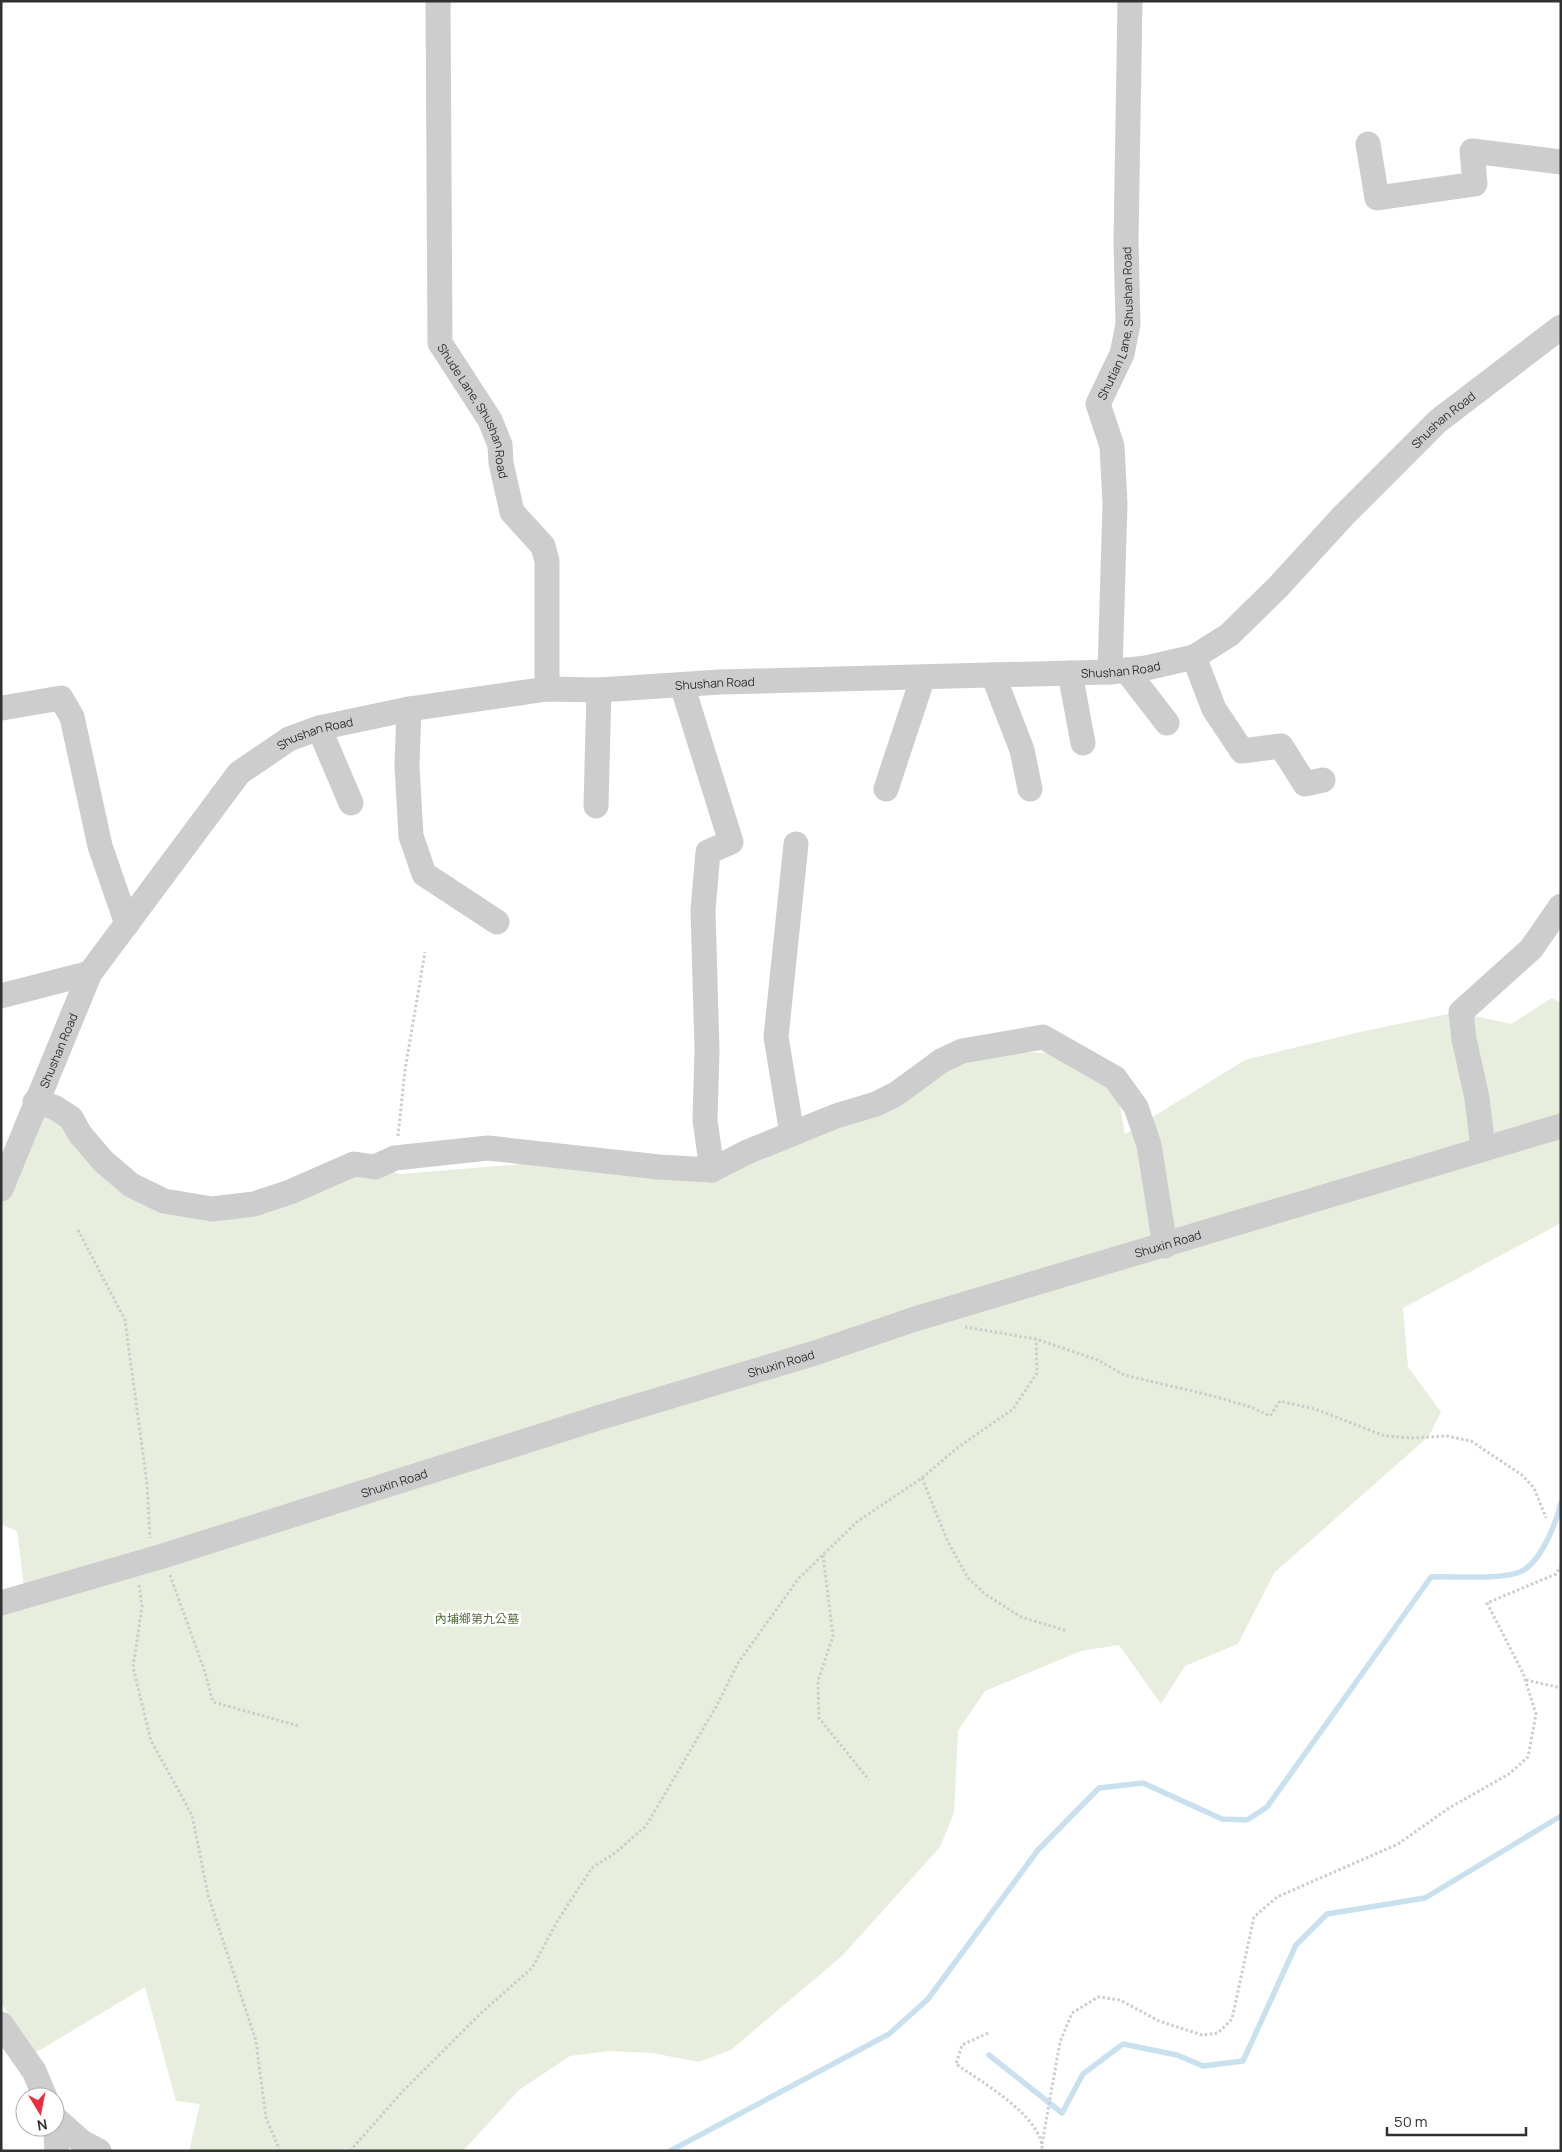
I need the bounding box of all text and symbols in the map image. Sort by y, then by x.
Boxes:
street label: Shutian Lane, Shushan Road [1093,246,1137,402]
street label: Shude Lane, Shushan Road [434,340,513,480]
street label: Shushan Road [1407,387,1479,452]
street label: Shushan Road [1081,656,1162,681]
street label: Shushan Road [674,673,755,693]
street label: Shushan Road [273,713,354,754]
street label: Shushan Road [35,1010,81,1090]
street label: Shuxin Road [1132,1225,1203,1261]
street label: Shuxin Road [746,1345,816,1381]
street label: Shuxin Road [359,1464,429,1501]
park label: 內埔鄉第九公墓 [435,1610,519,1627]
north arrow [15,2087,65,2137]
scale bar [1387,2104,1526,2136]
text: 50 m [1394,2111,1428,2132]
text: N [36,2115,49,2136]

